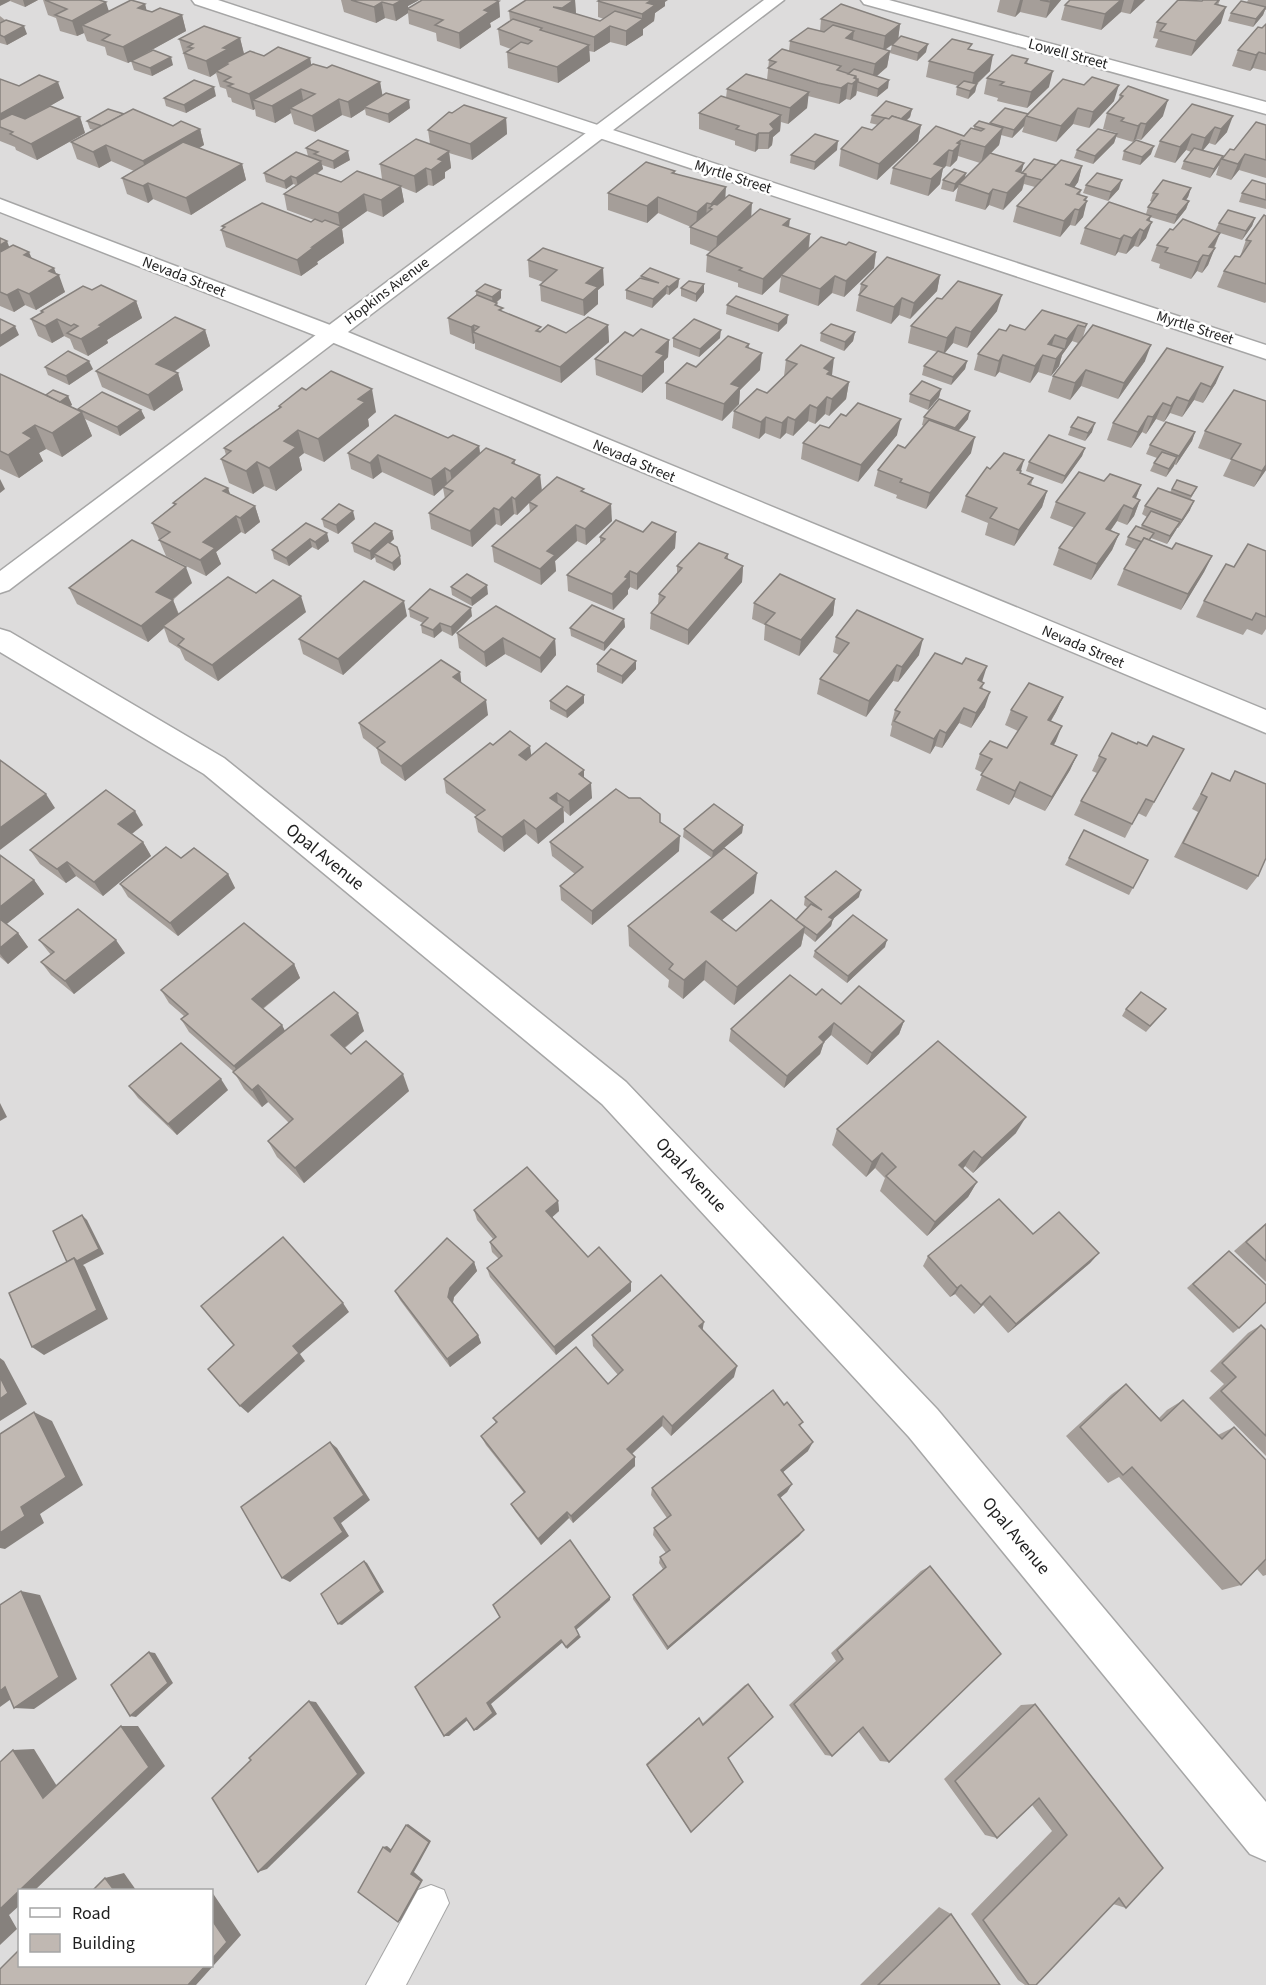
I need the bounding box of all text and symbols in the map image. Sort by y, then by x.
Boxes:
street label: Lowell Street [1026,33,1110,75]
street label: Myrtle Street [692,155,774,199]
street label: Nevada Street [139,251,229,303]
street label: Hopkins Avenue [340,252,434,330]
street label: Myrtle Street [1154,306,1236,350]
street label: Nevada Street [589,434,679,488]
street label: Nevada Street [1038,620,1128,674]
street label: Opal Avenue [280,818,370,896]
street label: Opal Avenue [650,1132,732,1218]
street label: Opal Avenue [976,1492,1056,1580]
legend [18,1889,213,1967]
text: Road [72,1901,111,1926]
text: Building [72,1931,135,1956]

